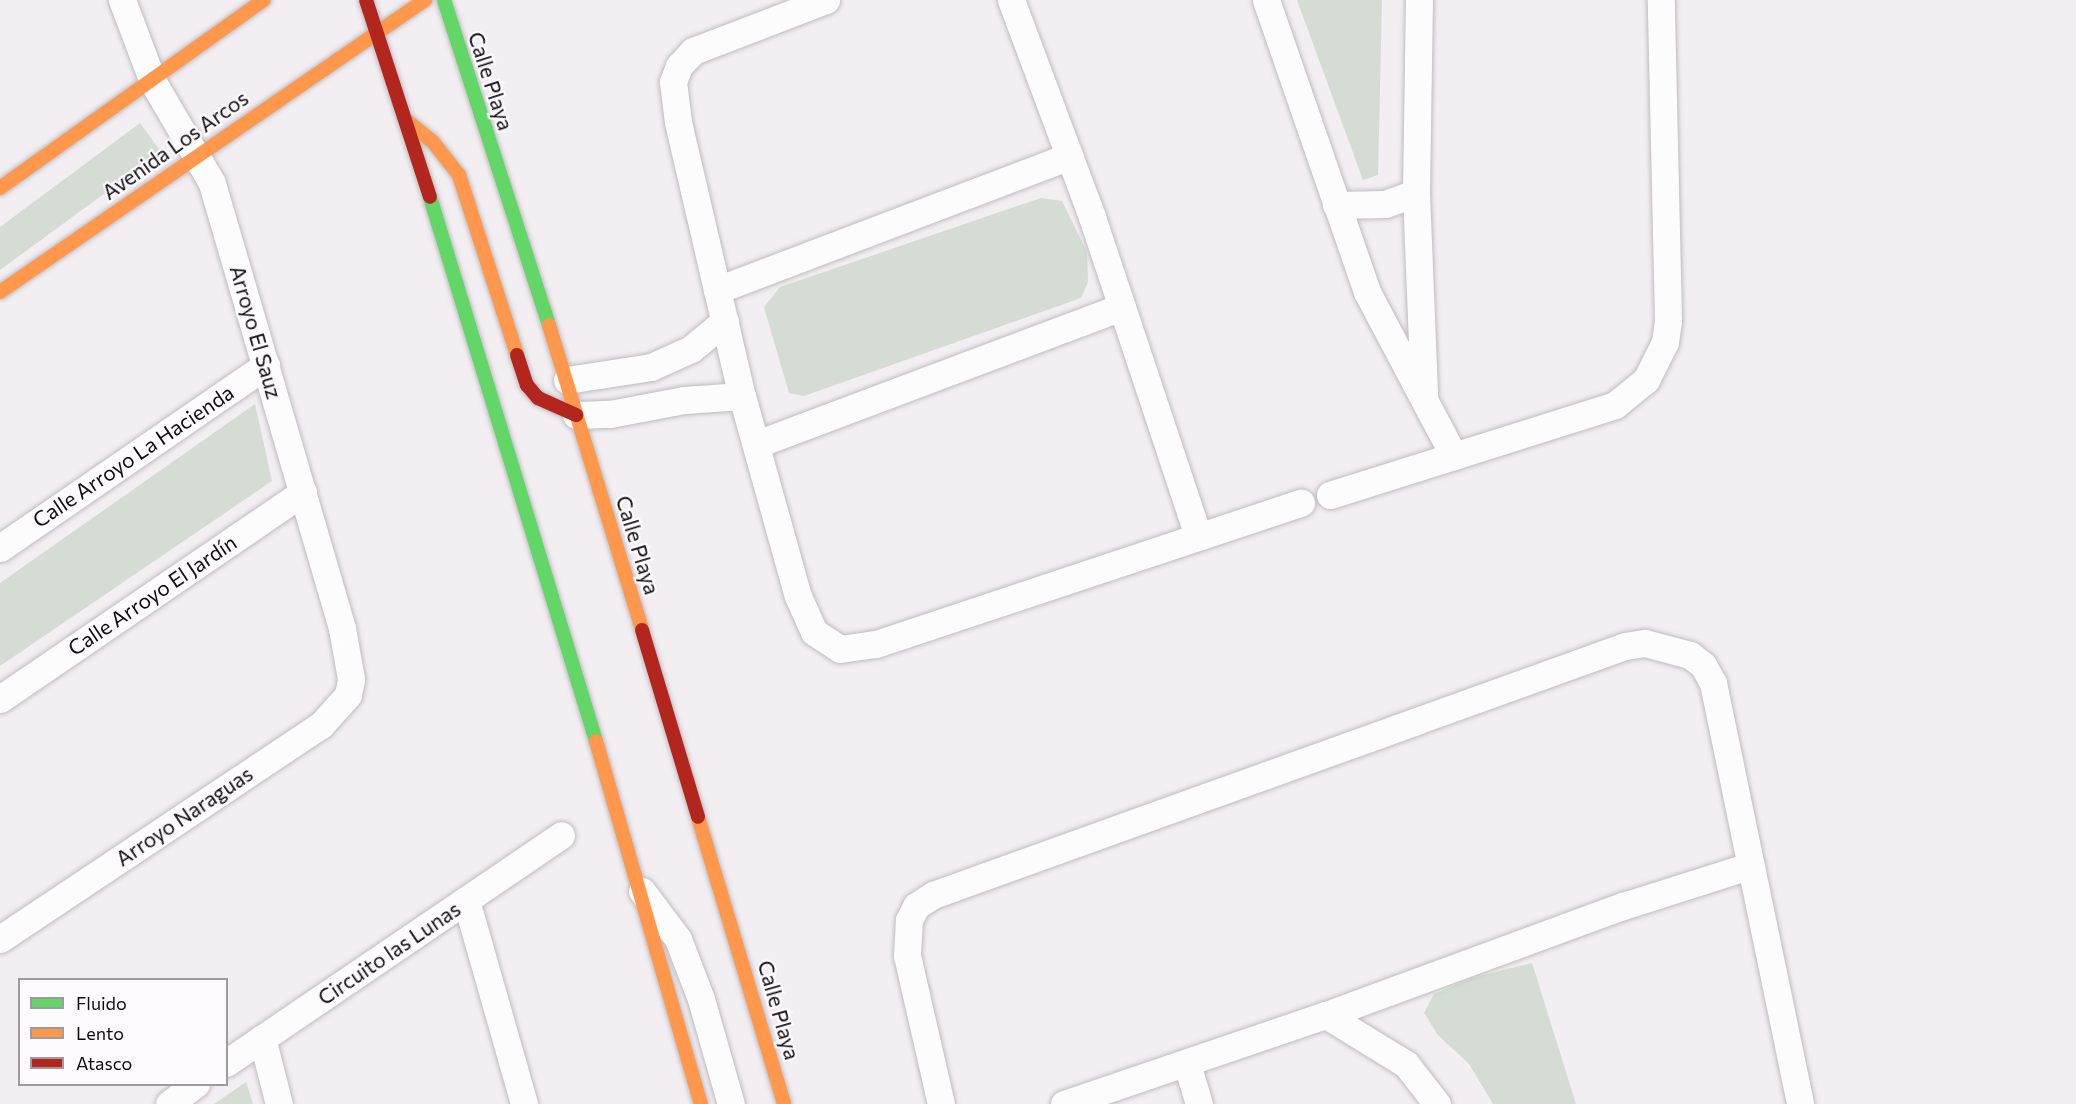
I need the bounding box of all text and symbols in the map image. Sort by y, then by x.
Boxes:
street label: Calle Playa [463,29,519,133]
street label: Avenida Los Arcos [97,85,253,205]
street label: Arroyo El Sauz [225,262,287,402]
street label: Calle Arroyo La Hacienda [28,379,238,533]
street label: Calle Playa [611,493,665,597]
street label: Calle Arroyo El Jardín [63,529,241,661]
street label: Arroyo Naraguas [111,761,257,871]
street label: Circuito las Lunas [313,896,465,1010]
street label: Calle Playa [753,957,805,1063]
legend [18,978,228,1086]
text: Fluido [76,992,127,1014]
text: Lento [76,1022,124,1044]
text: Atasco [76,1052,132,1074]

